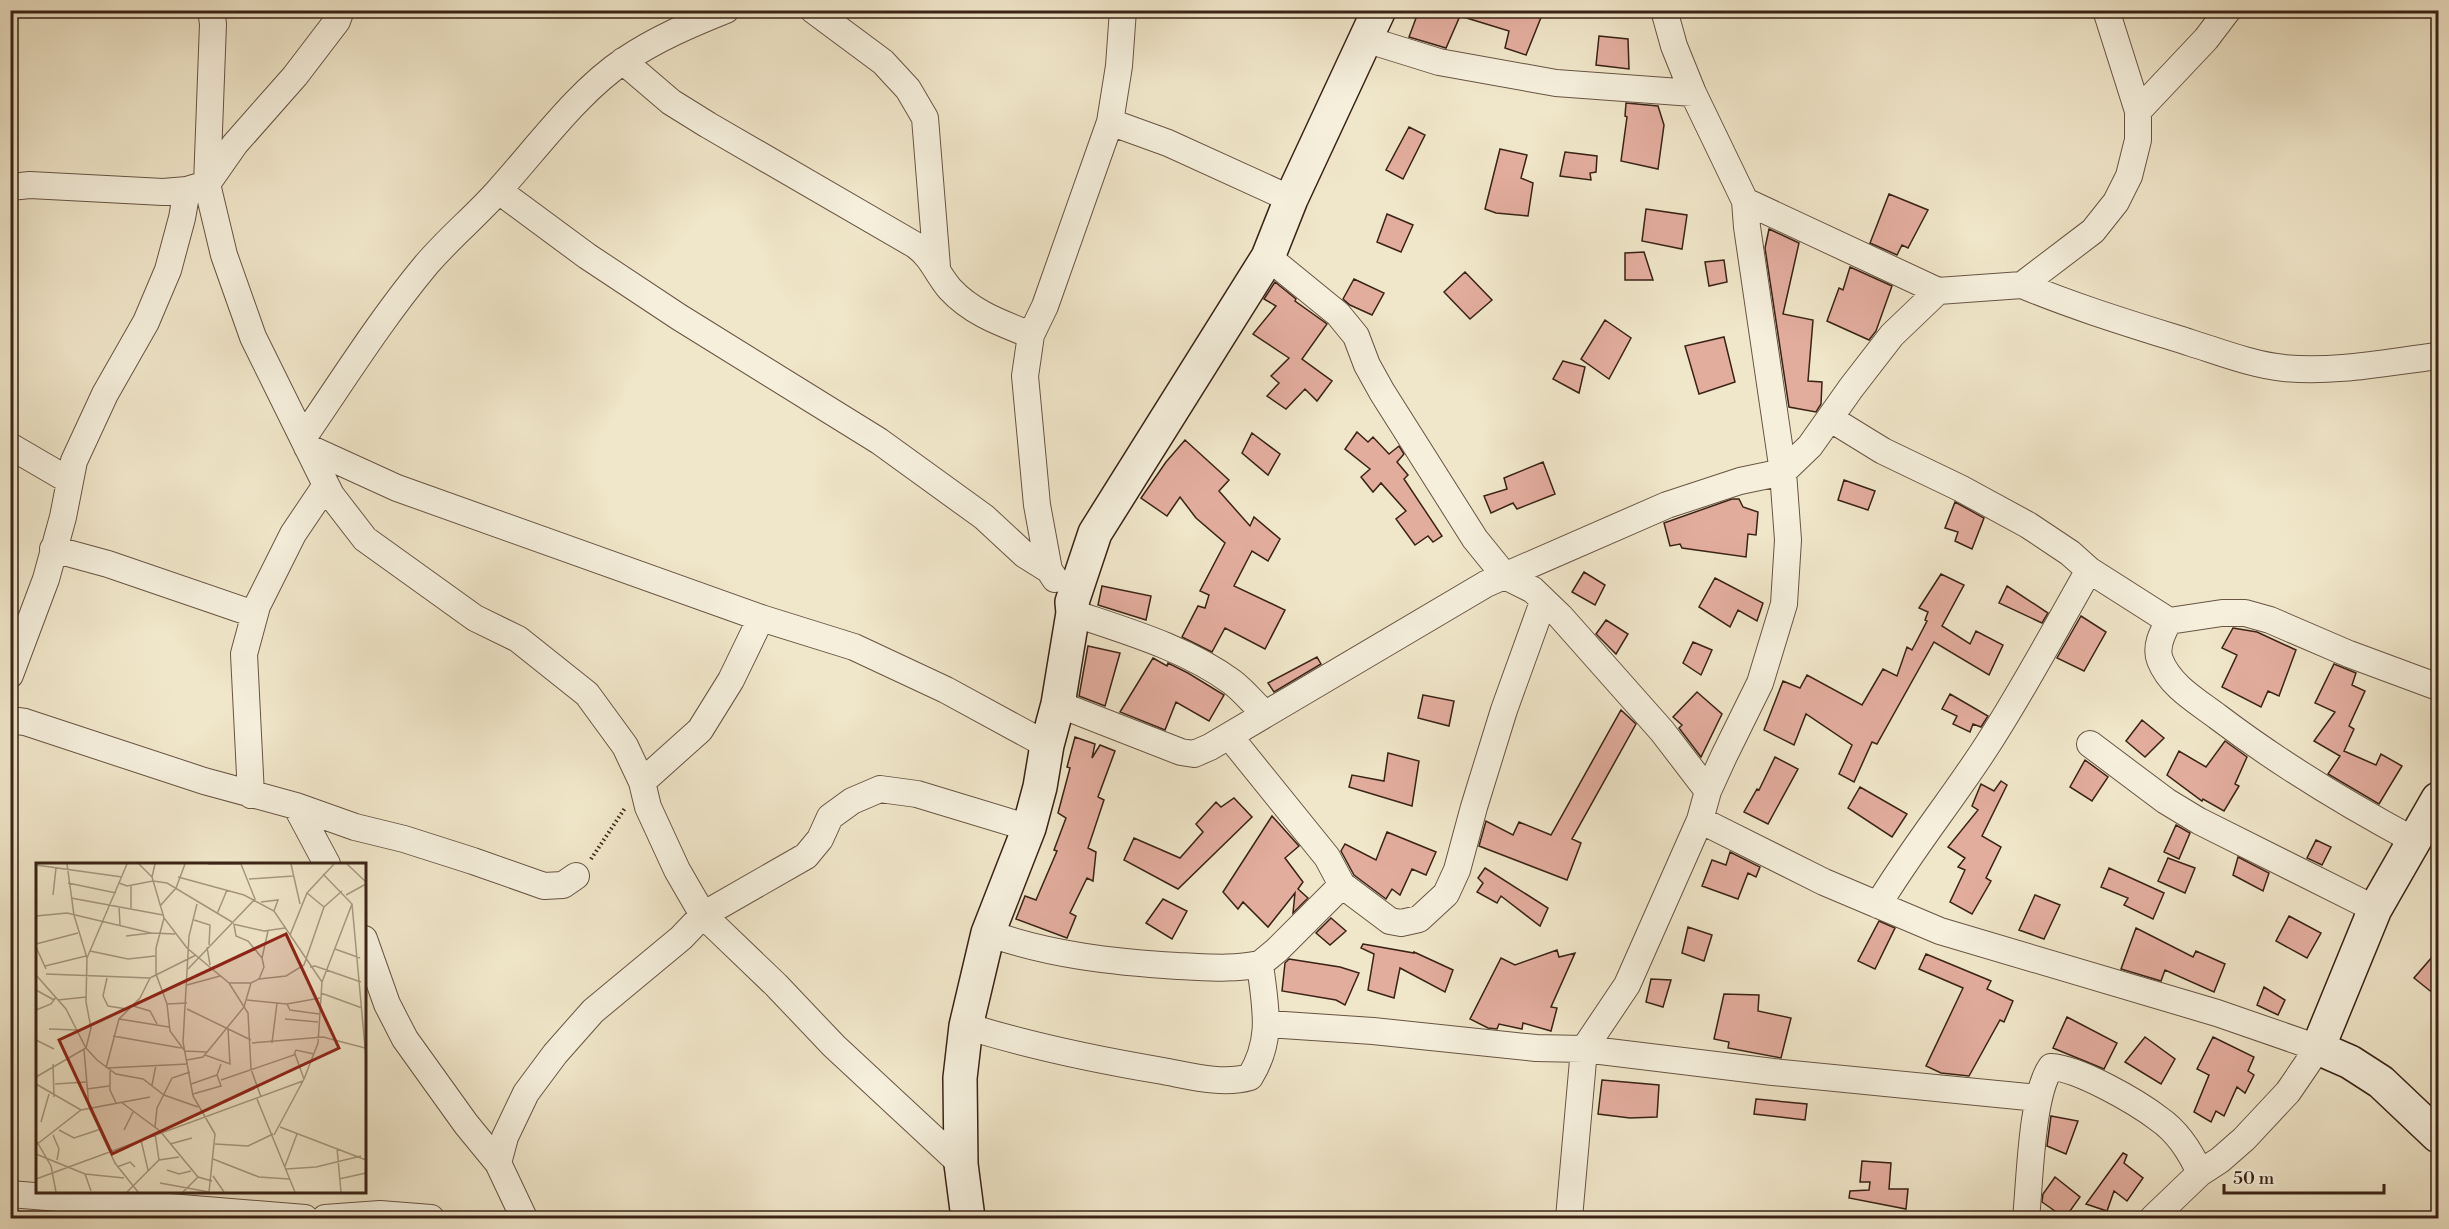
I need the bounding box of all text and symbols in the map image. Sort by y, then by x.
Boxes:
inset map [36,863,366,1193]
scale bar [2224,1157,2384,1195]
text: 50 m [2233,1167,2275,1190]

